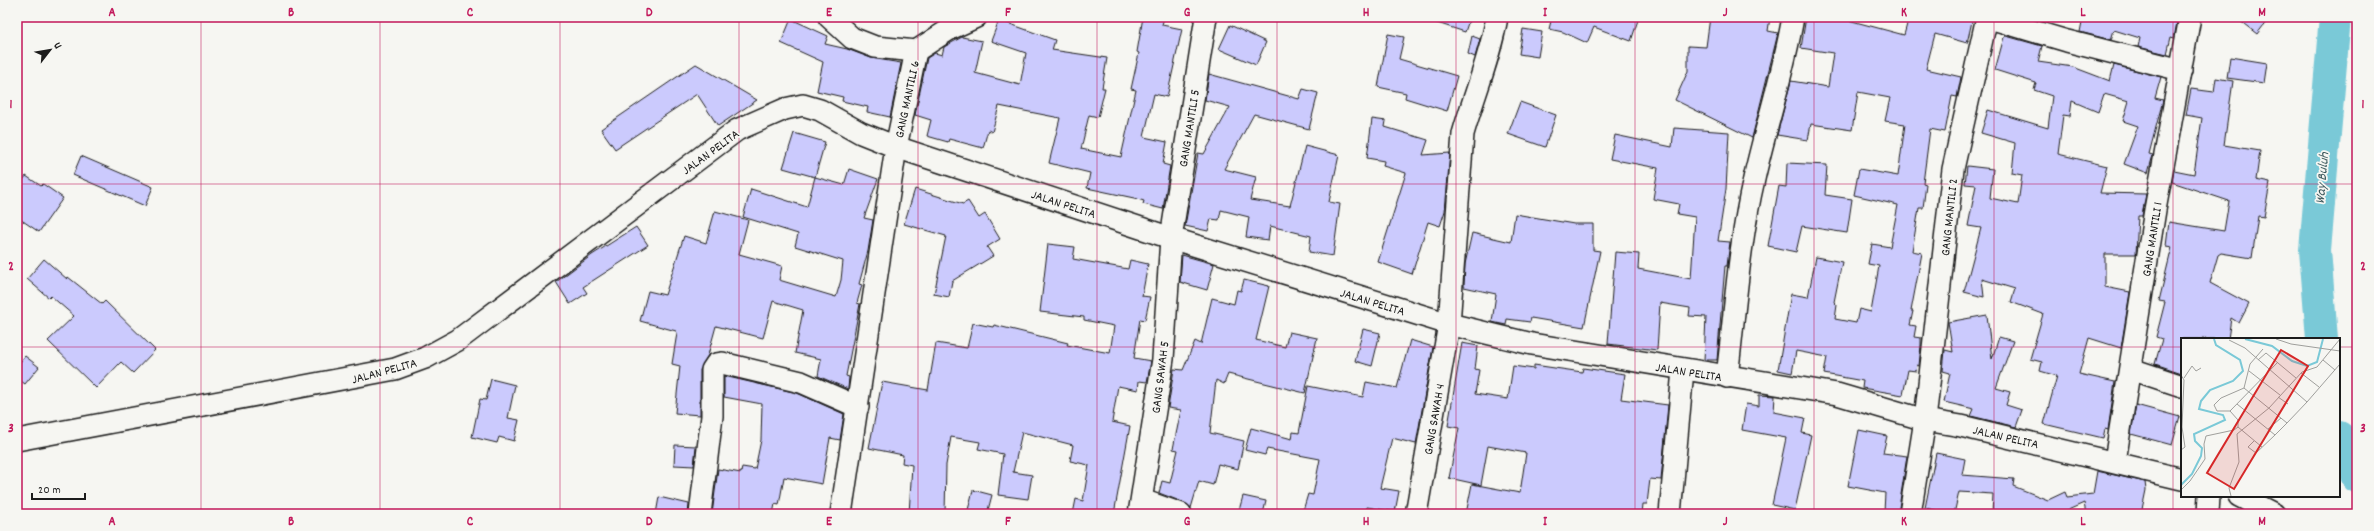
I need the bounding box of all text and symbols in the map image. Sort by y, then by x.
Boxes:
text: A [108,4,116,23]
text: B [288,4,294,23]
text: C [467,4,474,23]
text: D [646,4,653,23]
text: E [826,4,833,23]
text: F [1005,4,1011,23]
text: G [1184,4,1191,23]
text: H [1363,4,1370,23]
text: I [1543,4,1548,23]
text: J [1723,4,1728,23]
text: K [1901,4,1907,23]
text: L [2080,4,2086,23]
text: M [2258,4,2266,23]
north arrow [30,30,70,70]
text: U [49,39,65,52]
street label: GANG MANTILI 6 [891,59,926,140]
street label: GANG MANTILI 5 [1175,88,1206,169]
text: 1 [10,96,13,115]
text: 1 [2362,96,2365,115]
street label: JALAN PELITA [679,126,744,180]
water label: Way Buluh [2311,151,2335,205]
street label: GANG MANTILI 2 [1937,177,1964,257]
street label: JALAN PELITA [1028,186,1098,225]
street label: GANG MANTILI 1 [2138,201,2169,278]
text: 2 [8,258,14,277]
text: 2 [2360,258,2366,277]
street label: JALAN PELITA [1337,284,1407,322]
inset map [2181,338,2340,497]
street label: GANG SAWAH 5 [1148,340,1175,415]
street label: JALAN PELITA [350,355,420,390]
street label: JALAN PELITA [1654,359,1723,388]
street label: GANG SAWAH 4 [1420,382,1451,457]
text: 3 [8,420,14,439]
text: 3 [2360,420,2366,439]
street label: JALAN PELITA [1971,422,2040,455]
scale bar [32,475,85,501]
text: 20 m [38,482,61,499]
text: A [108,513,116,531]
text: B [288,513,294,531]
text: C [467,513,474,531]
text: D [646,513,653,531]
text: E [826,513,833,531]
text: F [1005,513,1011,531]
text: G [1184,513,1191,531]
text: H [1363,513,1370,531]
text: I [1543,513,1548,531]
text: J [1723,513,1728,531]
text: K [1901,513,1907,531]
text: L [2080,513,2086,531]
text: M [2258,513,2266,531]

